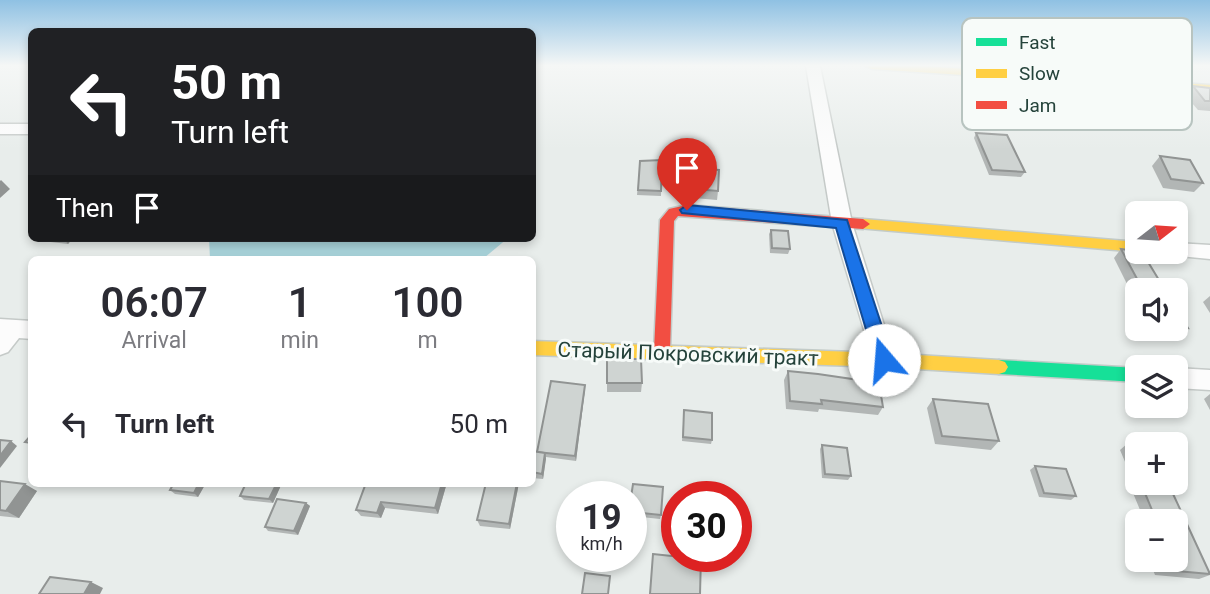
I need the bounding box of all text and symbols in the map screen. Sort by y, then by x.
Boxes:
legend [962,18,1192,130]
text: Fast [1019,31,1056,54]
text: 50 m [171,54,282,111]
icon: left [56,56,147,147]
text: Slow [1019,62,1060,85]
text: Jam [1019,94,1056,117]
text: Turn left [171,113,289,151]
pin [657,138,717,210]
icon: arrive [668,149,706,187]
icon: arrive [128,189,166,227]
text: Then [56,193,114,223]
north arrow [1125,201,1188,264]
map controls [1125,201,1188,572]
text: 06:07 [101,278,208,327]
text: 1 [288,278,312,327]
text: 100 [391,278,463,327]
button: sound [1125,278,1188,341]
position arrow [847,323,921,397]
text: Arrival [122,327,187,354]
text: min [280,327,319,354]
text: m [417,327,438,354]
street label: Старый Покровский тракт [557,337,819,371]
button: layers [1125,355,1188,418]
icon: left [56,405,94,443]
text: Turn left [115,409,214,439]
text: 50 m [450,409,508,439]
button: + [1125,432,1188,495]
speed limit sign: 30 [661,481,752,572]
text: 19 [581,497,622,538]
button: − [1125,509,1188,572]
text: km/h [580,533,623,554]

